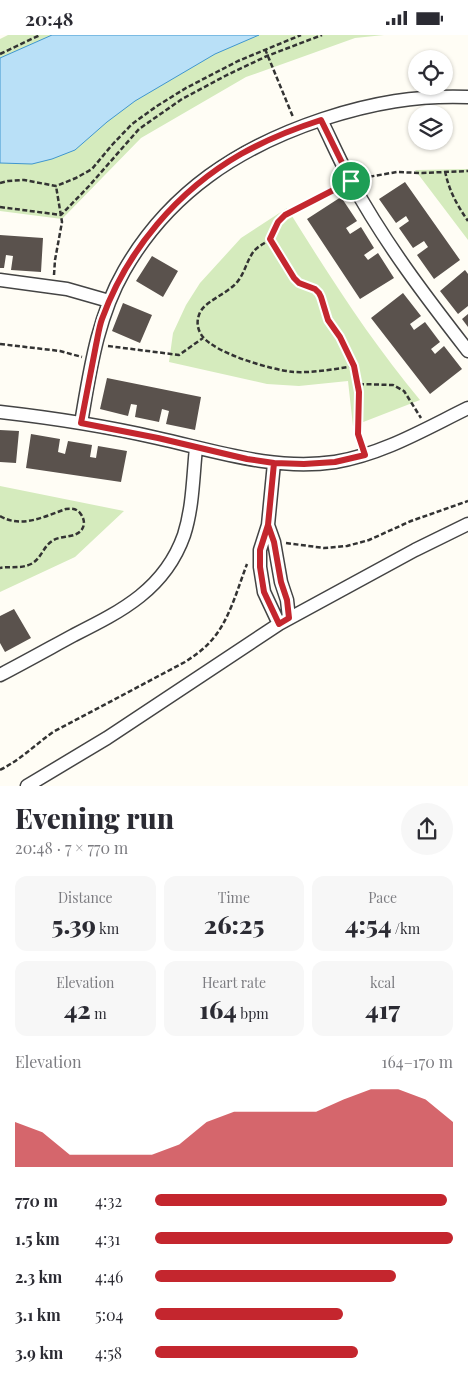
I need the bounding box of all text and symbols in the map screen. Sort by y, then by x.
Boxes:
text: 20:48 [25,5,73,31]
map controls [408,50,453,150]
button: locate [408,50,453,95]
button: layers [408,105,453,150]
pin [330,160,372,202]
icon: arrive [337,167,365,195]
text: Evening run [15,799,174,836]
button: share [401,803,453,855]
text: 20:48 · 7 × 770 m [15,837,128,858]
text: Distance [58,888,113,907]
text: Time [218,888,250,907]
text: Pace [368,888,397,907]
text: 5.39 [52,907,96,940]
text: 26:25 [204,907,264,940]
text: 4:54 [345,907,391,940]
text: km [96,919,119,938]
text: /km [391,919,420,938]
text: Elevation [56,973,114,992]
text: Heart rate [202,973,266,992]
text: kcal [370,973,395,992]
text: 42 [64,992,91,1025]
text: 164 [199,992,237,1025]
text: 417 [365,992,400,1025]
text: m [91,1004,107,1023]
text: bpm [237,1004,269,1023]
text: Elevation [15,1051,82,1072]
text: 164–170 m [382,1051,453,1072]
text: 770 m [15,1190,58,1211]
text: 4:32 [95,1190,122,1211]
text: 1.5 km [15,1228,60,1249]
text: 4:31 [95,1228,120,1249]
text: 2.3 km [15,1266,62,1287]
text: 4:46 [95,1266,123,1287]
text: 3.1 km [15,1304,61,1325]
text: 5:04 [95,1304,123,1325]
text: 3.9 km [15,1342,63,1363]
text: 4:58 [95,1342,122,1363]

